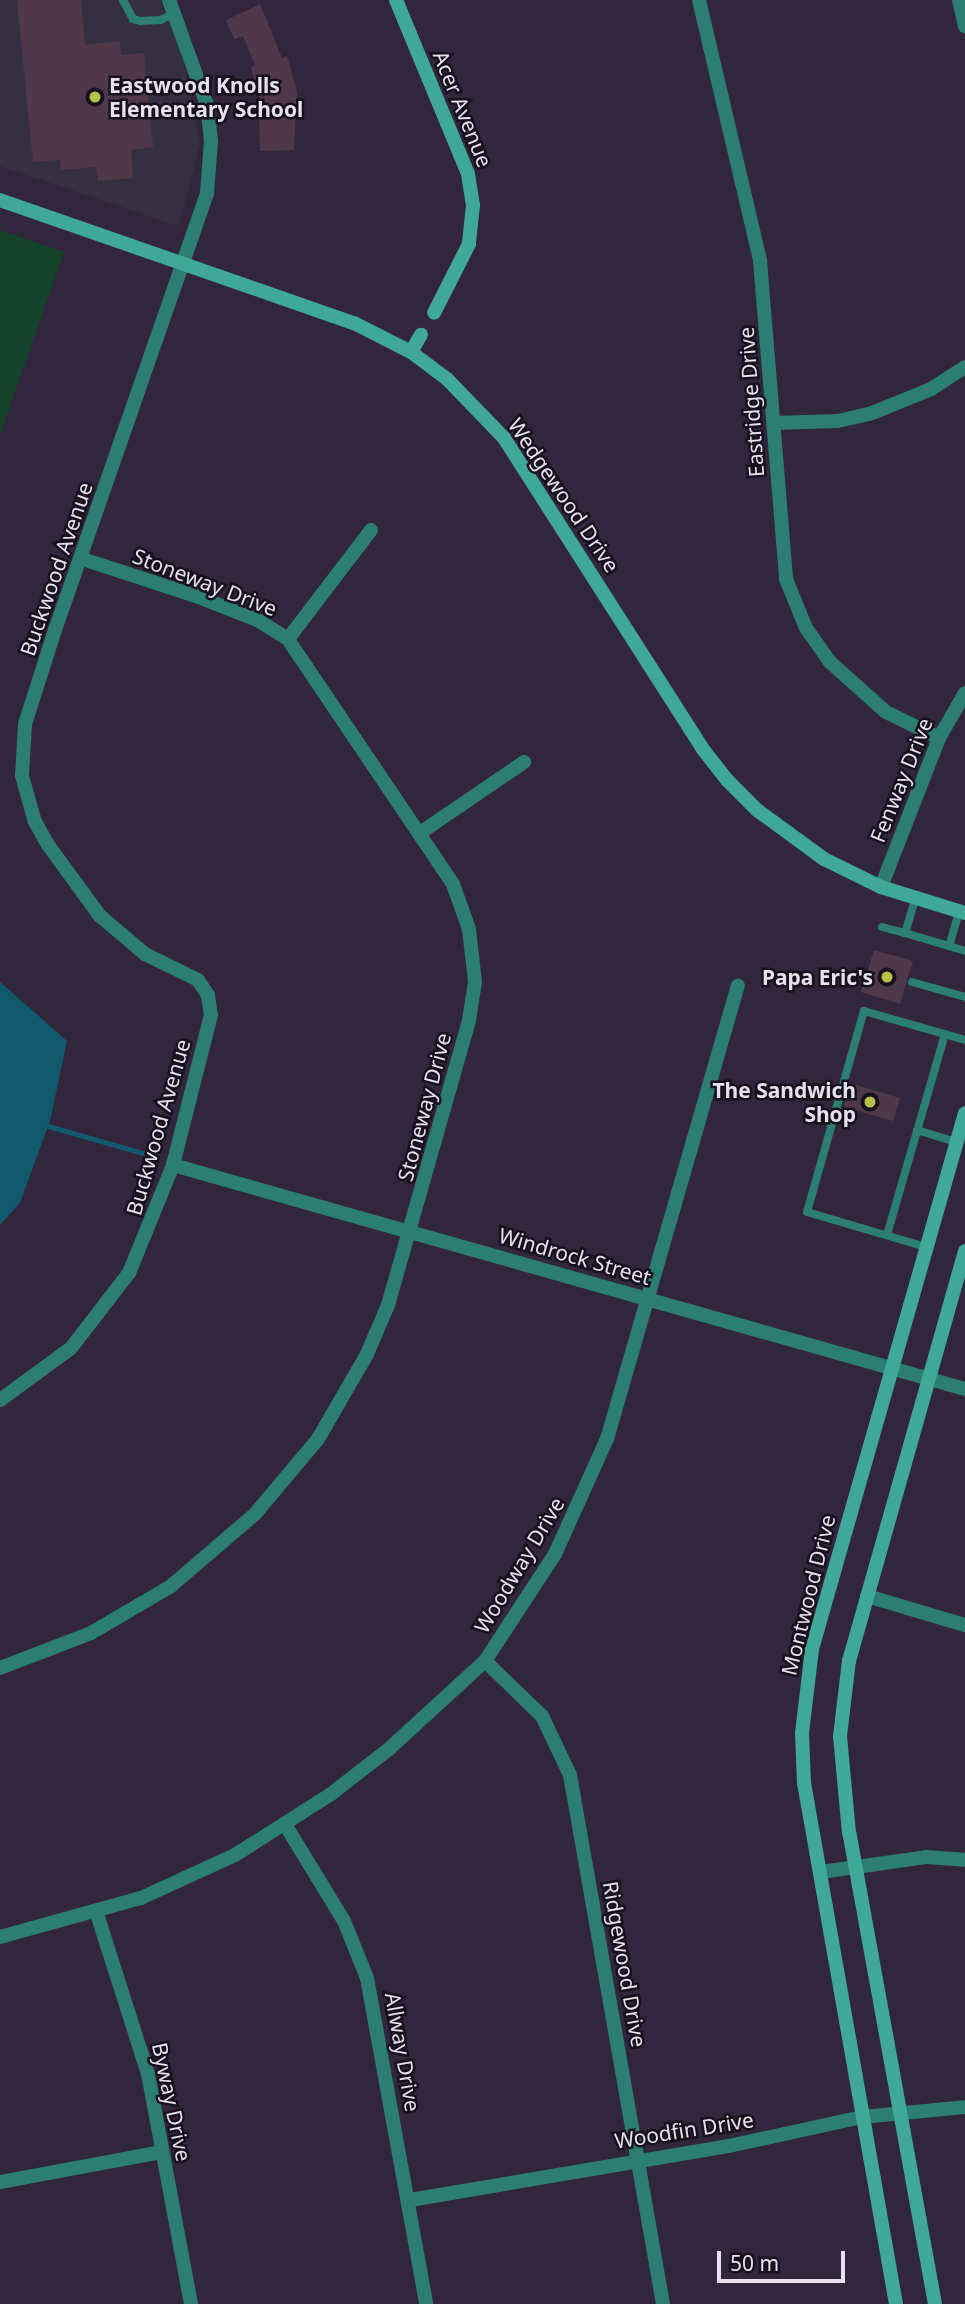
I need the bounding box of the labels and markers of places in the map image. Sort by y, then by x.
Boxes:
place label: Eastwood Knolls Elementary School [109,72,303,122]
marker: Eastwood Knolls Elementary School [87,89,103,105]
place label: Papa Eric's [762,964,873,990]
marker: Papa Eric's [879,969,895,985]
place label: The Sandwich Shop [712,1077,856,1127]
marker: The Sandwich Shop [862,1094,878,1110]

